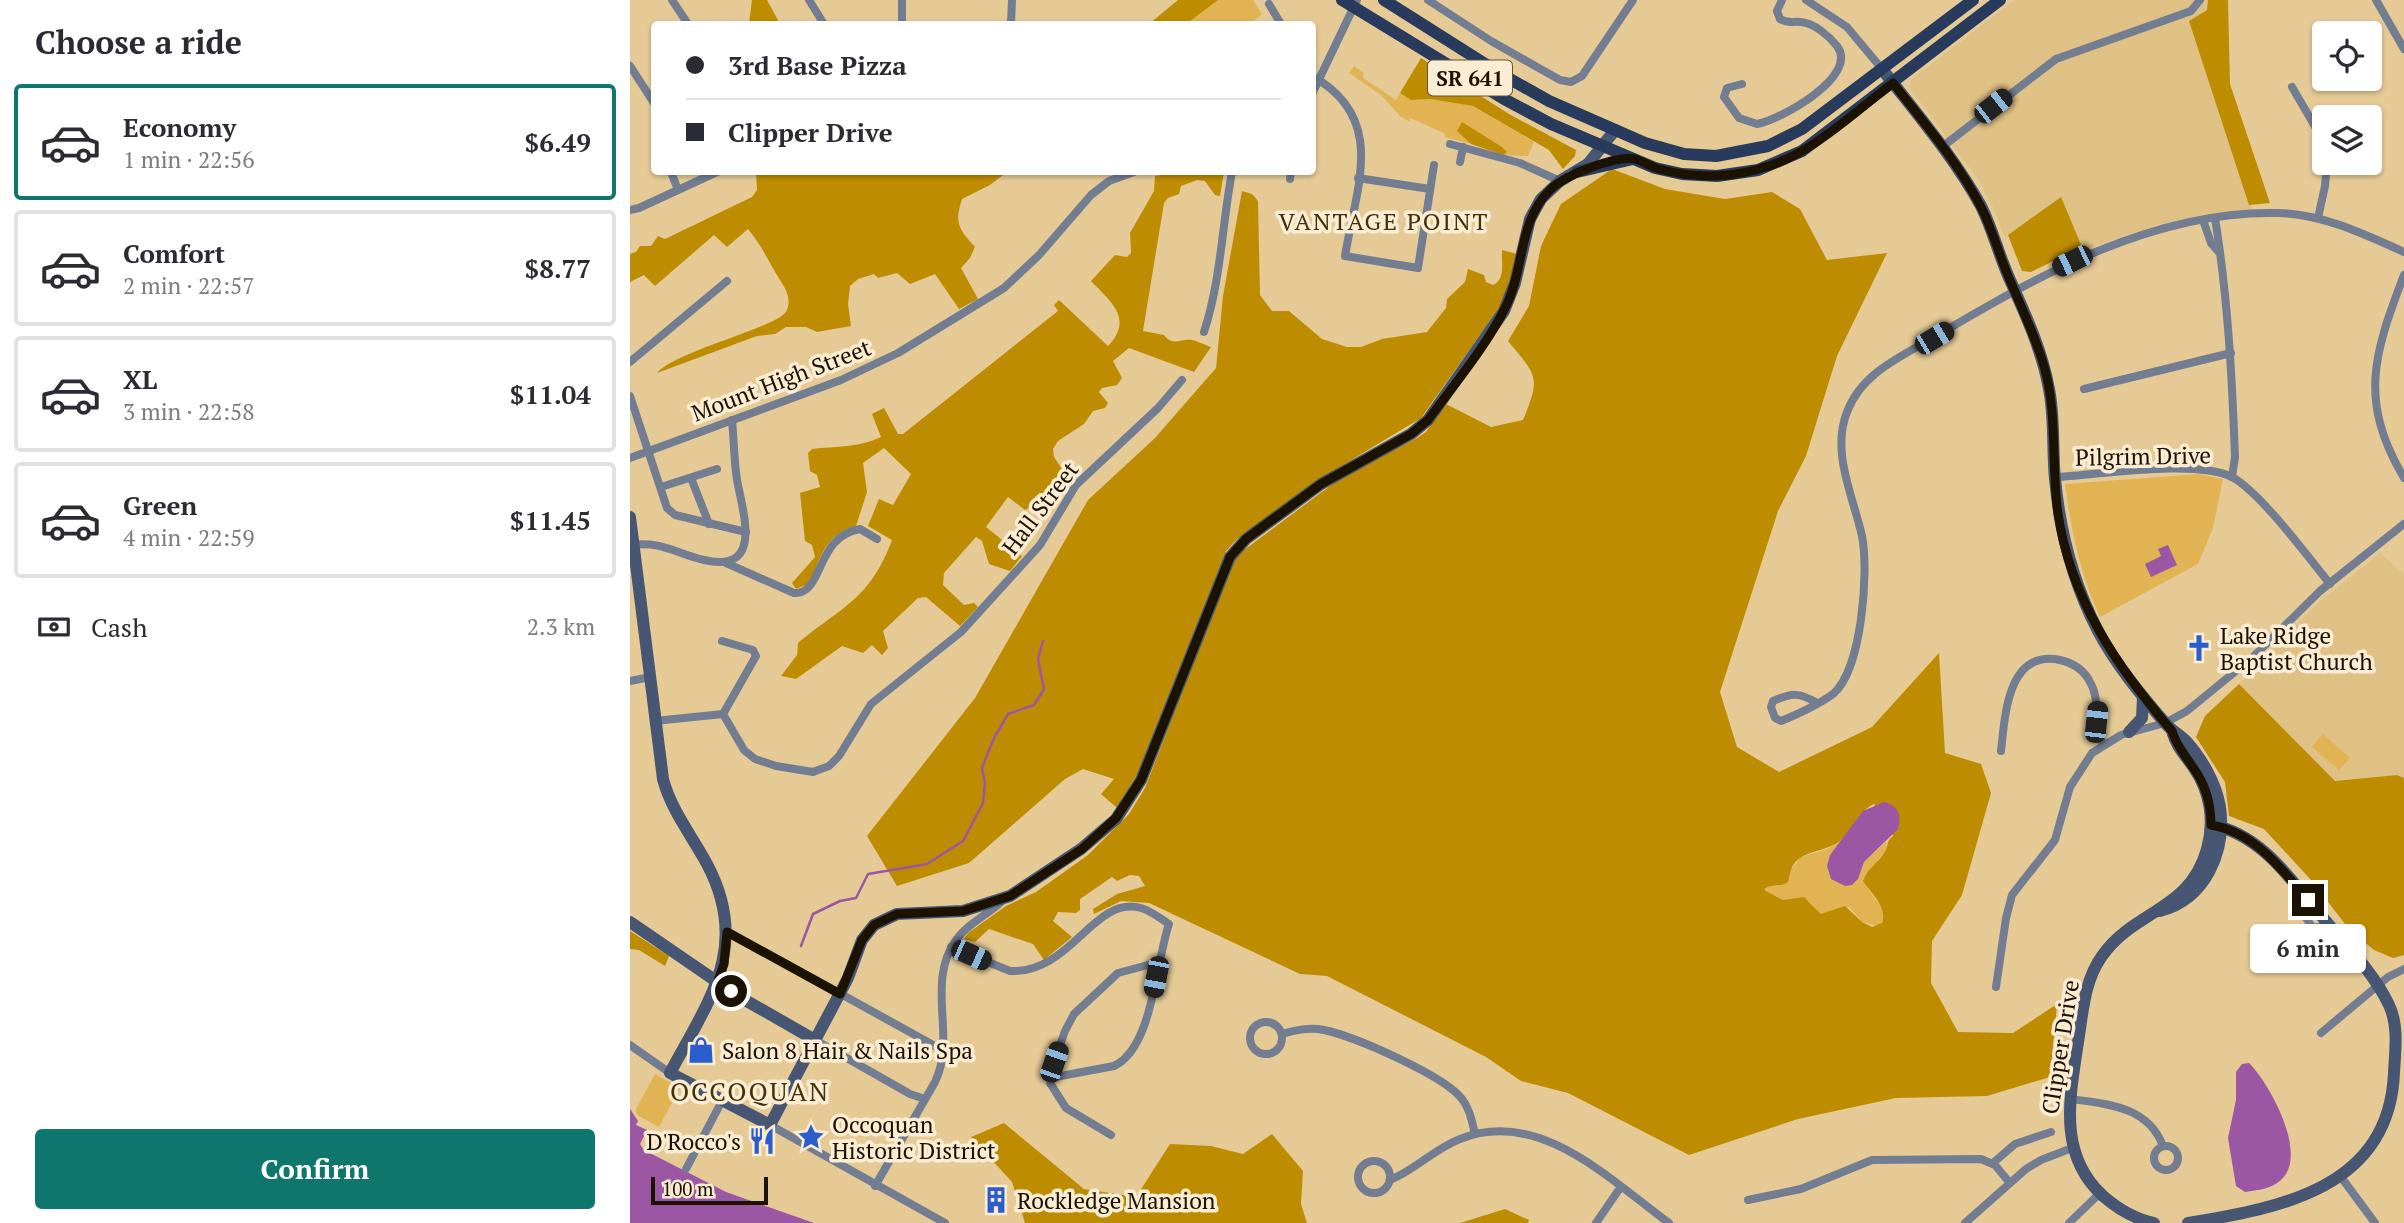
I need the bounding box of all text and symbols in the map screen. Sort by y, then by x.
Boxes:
text: Choose a ride [35,21,242,63]
map controls [2312,21,2382,175]
button: locate [2312,21,2382,91]
text: 3rd Base Pizza [728,48,907,82]
road number: SR 641 [1428,60,1512,96]
car [1970,85,2017,127]
button: layers [2312,105,2382,175]
text: Economy [123,110,236,144]
icon: car [39,111,102,174]
text: Clipper Drive [728,115,893,149]
text: $6.49 [525,125,591,159]
text: 1 min · 22:56 [123,144,255,175]
district label: VANTAGE POINT [1279,205,1489,237]
text: Comfort [123,236,225,270]
icon: car [39,237,102,300]
car [2049,242,2096,280]
text: $8.77 [525,251,591,285]
text: 2 min · 22:57 [123,270,255,301]
car [1911,318,1958,358]
street label: Mount High Street [687,331,876,428]
text: XL [123,362,157,396]
icon: car [39,363,102,426]
text: $11.04 [510,377,591,411]
text: 3 min · 22:58 [123,396,255,427]
street label: Pilgrim Drive [2075,439,2211,473]
street label: Hall Street [995,455,1086,561]
text: Green [123,488,197,522]
icon: car [39,489,102,552]
text: $11.45 [510,503,591,537]
text: 4 min · 22:59 [123,522,255,553]
icon: cash [35,608,73,646]
text: Cash [91,610,147,644]
text: 2.3 km [527,611,595,642]
place label: Lake Ridge Baptist Church [2220,620,2373,677]
church icon: Lake Ridge Baptist Church [2184,633,2214,663]
car [2084,700,2109,744]
route end [2292,884,2324,916]
callout: 6 min [2250,925,2366,974]
text: 6 min [2277,933,2339,964]
car [948,937,995,973]
car [1142,954,1171,1000]
route start [715,975,747,1007]
street label: Clipper Drive [2034,978,2086,1116]
shop icon: Salon 8 Hair & Nails Spa [686,1035,716,1065]
place label: Salon 8 Hair & Nails Spa [722,1035,973,1066]
car [1038,1039,1071,1085]
district label: OCCOQUAN [670,1074,830,1108]
place label: Occoquan Historic District [832,1109,996,1166]
place icon: Occoquan Historic District [796,1122,826,1152]
place label: D'Rocco's [646,1126,741,1157]
restaurant icon: D'Rocco's [747,1126,777,1156]
button: Confirm [35,1129,595,1209]
scale bar [651,1174,768,1206]
text: 100 m [662,1176,713,1201]
building icon: Rockledge Mansion [981,1185,1011,1215]
place label: Rockledge Mansion [1017,1185,1216,1216]

